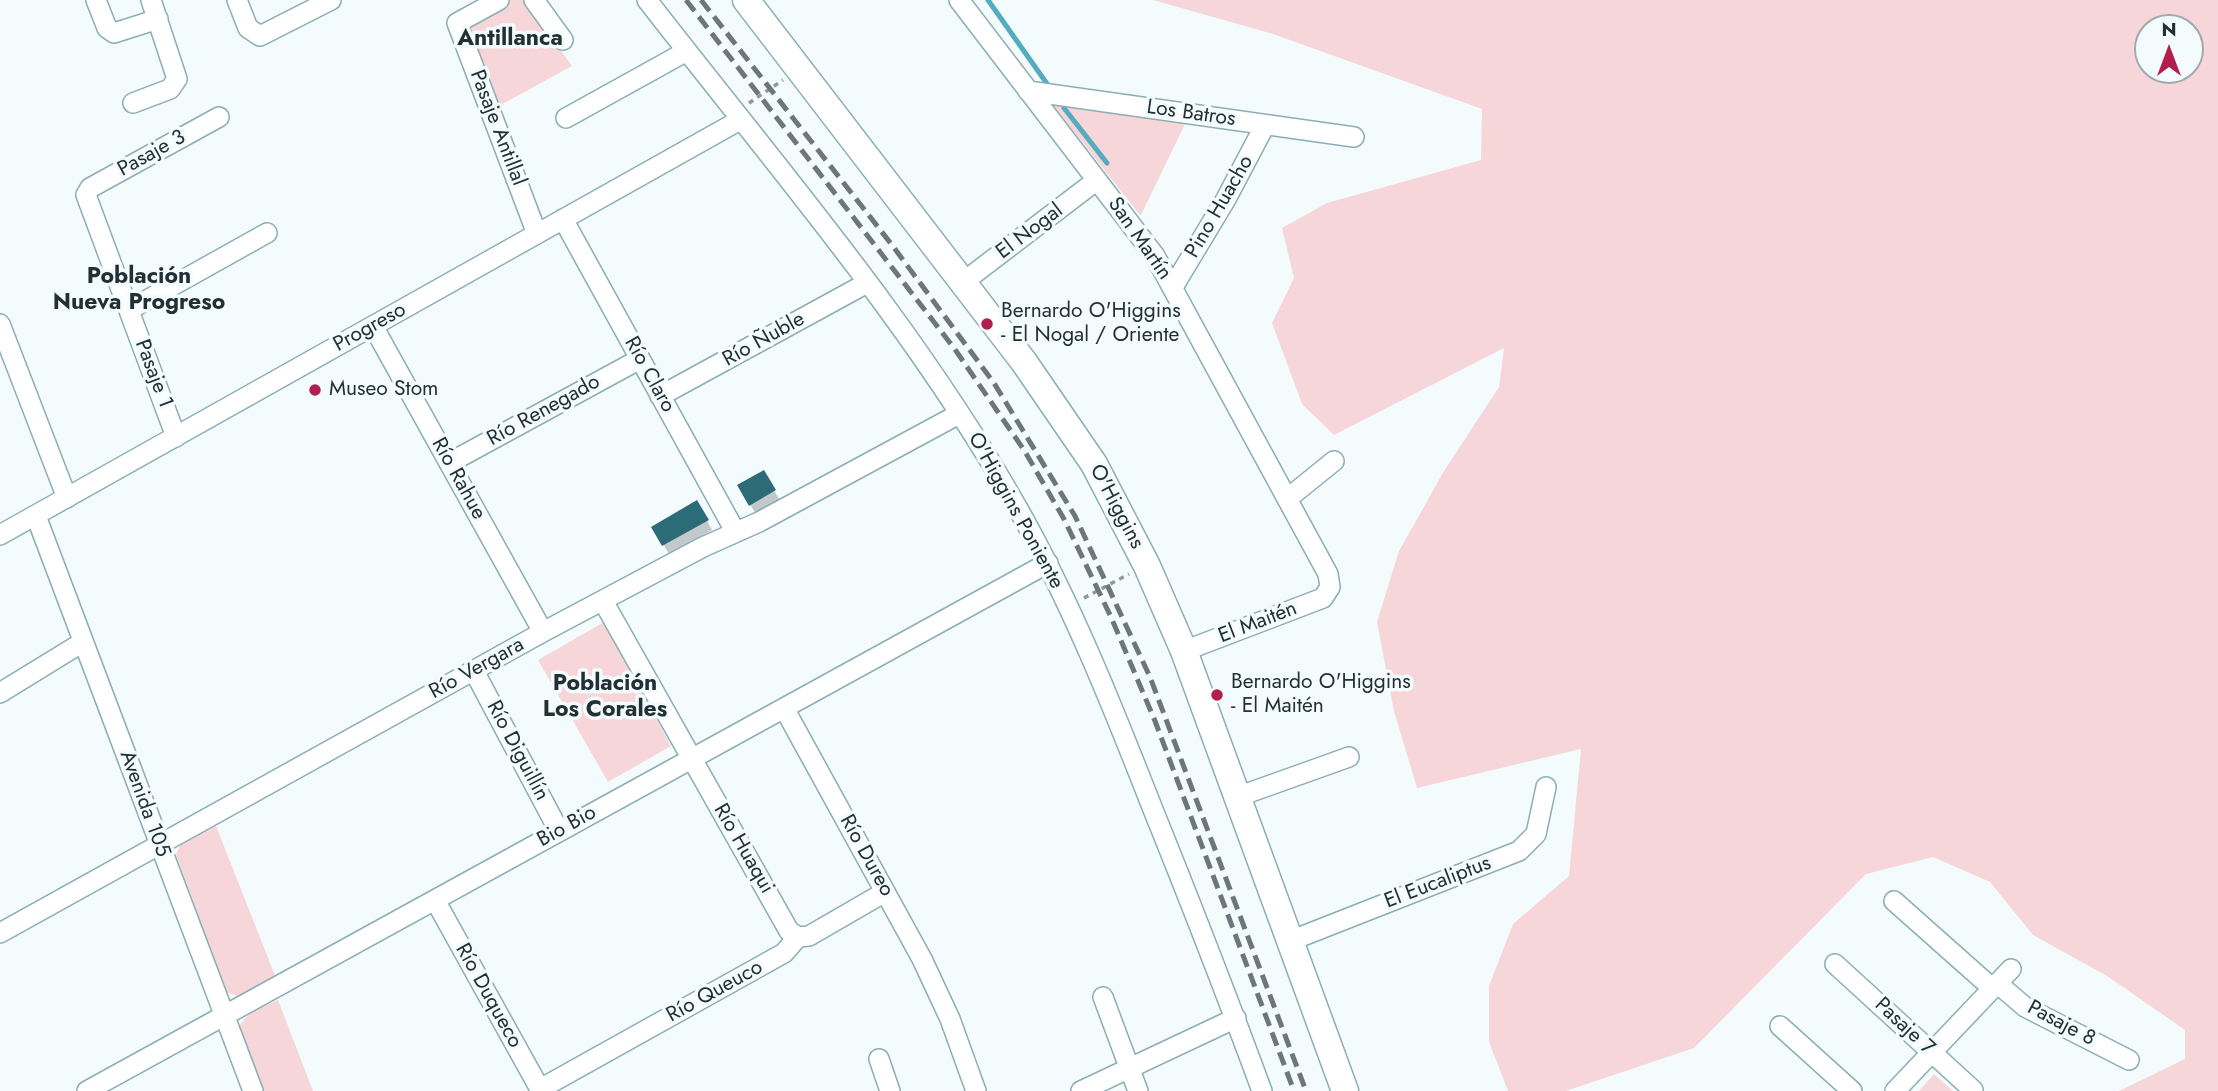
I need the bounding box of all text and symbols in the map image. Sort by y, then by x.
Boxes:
north arrow [2134,14,2204,84]
text: N [2161,16,2177,43]
district label: Antillanca [457,25,563,53]
street label: Pasaje Antillal [463,67,531,189]
street label: Los Batros [1145,95,1237,133]
street label: Pasaje 3 [114,125,190,183]
street label: Pino Huacho [1180,151,1260,263]
street label: San Martín [1101,193,1177,285]
street label: El Nogal [992,199,1068,265]
district label: Población Nueva Progreso [53,263,225,317]
street label: Progreso [329,298,411,358]
place label: Bernardo O'Higgins - El Nogal / Oriente [1001,299,1181,349]
street label: Río Ñuble [719,307,809,373]
marker: Bernardo O'Higgins - El Nogal / Oriente [979,316,995,332]
street label: Río Claro [618,333,680,417]
street label: Pasaje 1 [128,336,178,412]
street label: Río Renegado [483,370,605,452]
place label: Museo Stom [329,377,438,403]
marker: Museo Stom [307,382,323,398]
street label: O'Higgins Poniente [962,428,1068,594]
street label: Río Rahue [425,434,491,524]
street label: O'Higgins [1083,460,1149,554]
street label: El Maitén [1215,597,1301,649]
street label: Río Vergara [425,633,529,705]
district label: Población Los Corales [543,670,667,724]
place label: Bernardo O'Higgins - El Maitén [1231,670,1411,720]
marker: Bernardo O'Higgins - El Maitén [1209,687,1225,703]
street label: Río Diguillín [480,697,554,805]
street label: Avenida 105 [113,747,175,861]
street label: Río Huaqui [707,800,779,898]
street label: Bio Bio [533,801,601,853]
street label: Río Dureo [833,811,899,901]
street label: El Eucaliptus [1381,851,1495,915]
street label: Río Duqueco [449,939,527,1053]
street label: Río Queuco [663,955,767,1029]
street label: Pasaje 7 [1869,993,1939,1061]
street label: Pasaje 8 [2023,996,2099,1052]

